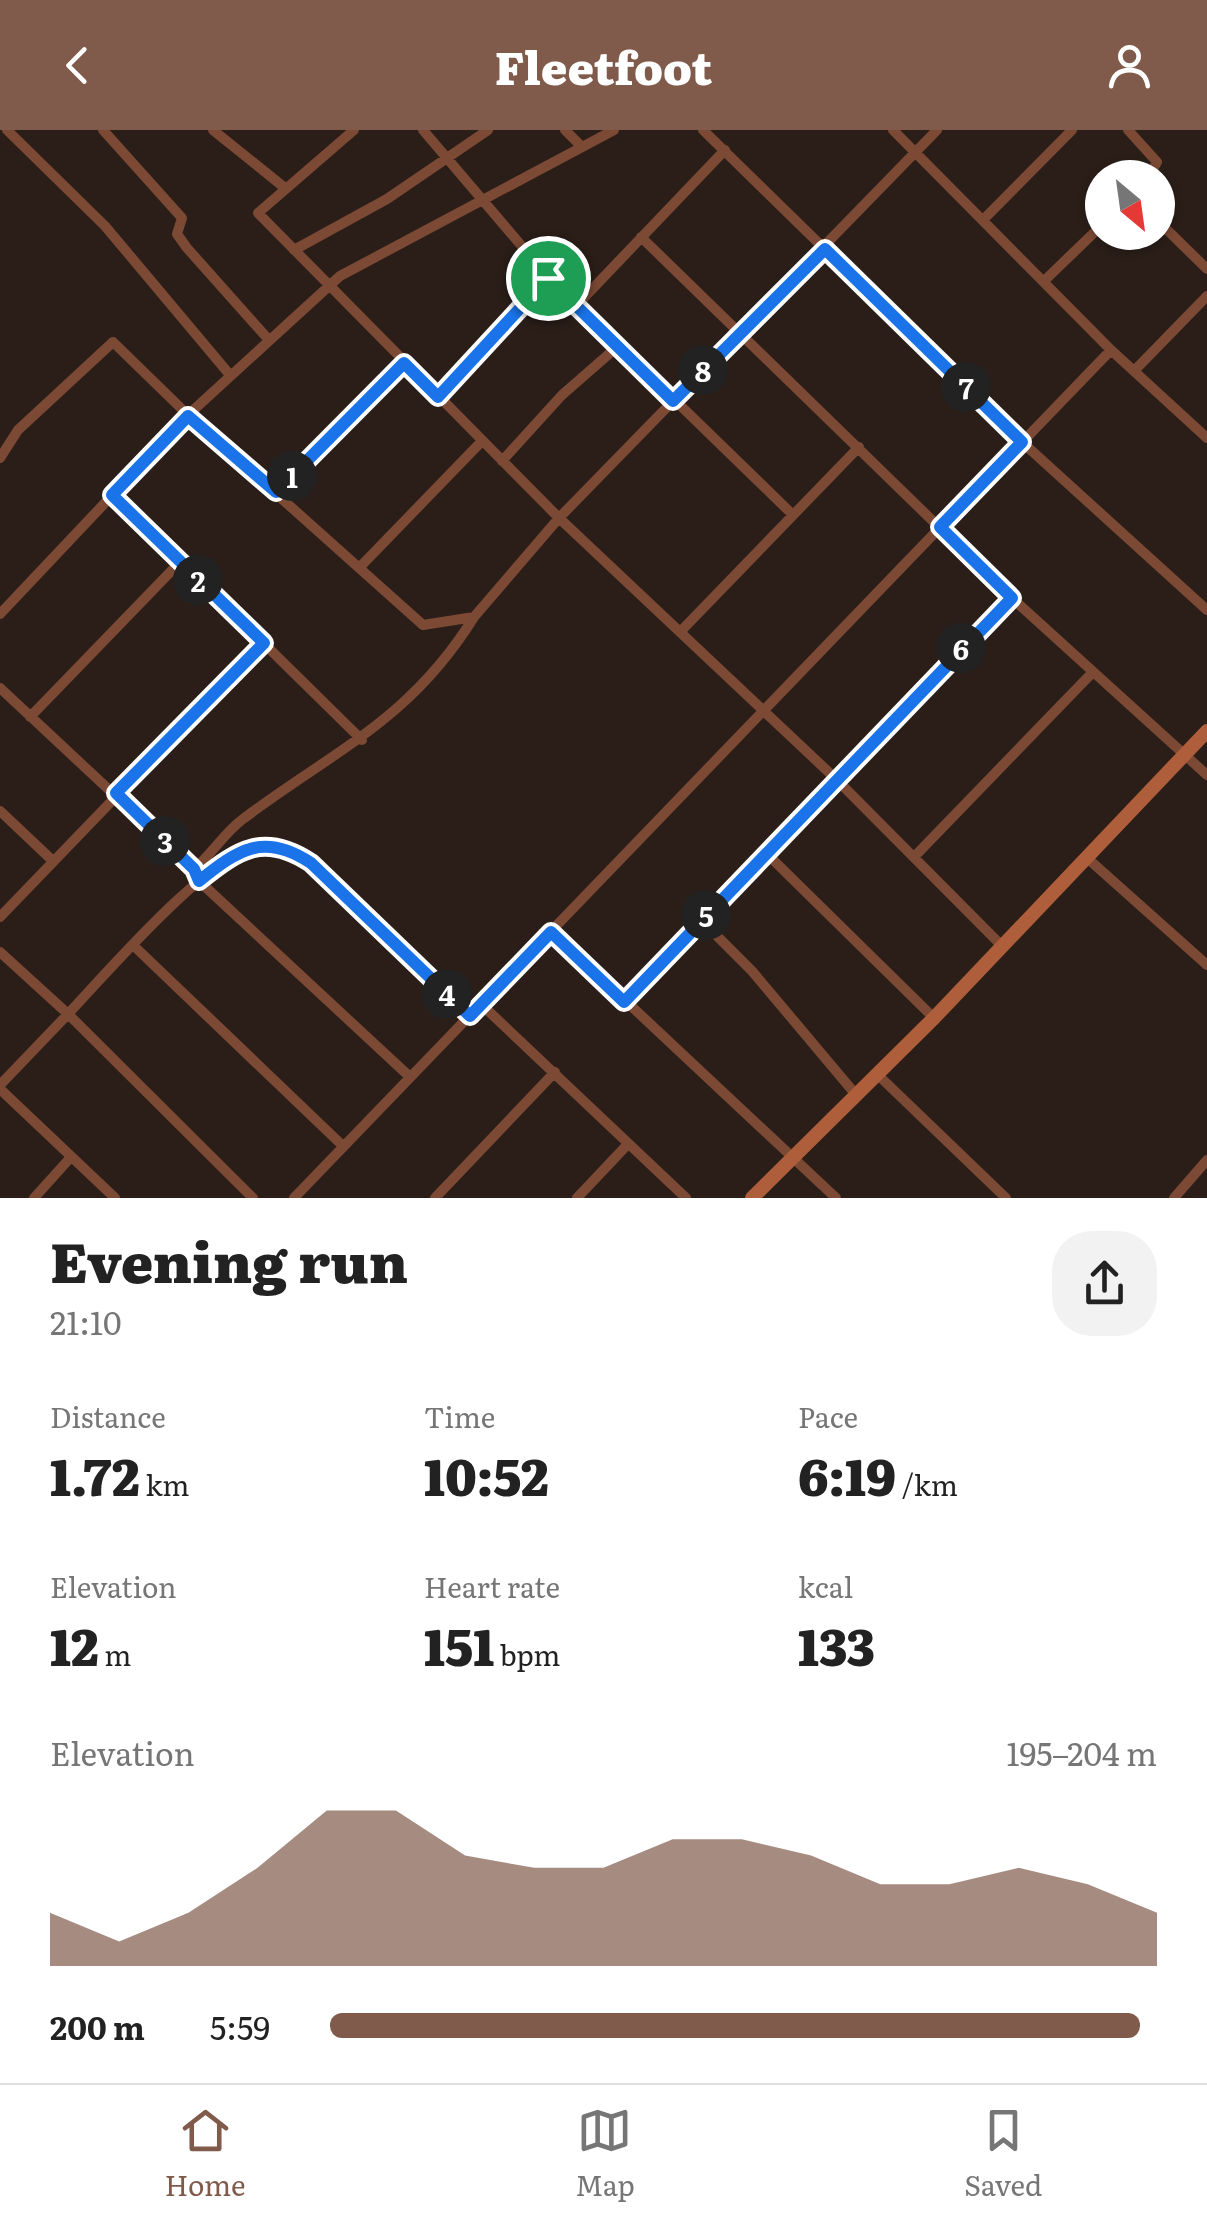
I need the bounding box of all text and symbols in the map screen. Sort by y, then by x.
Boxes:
text: Fleetfoot [495,32,712,99]
icon: back [50,38,105,93]
icon: person [1102,38,1157,93]
north arrow [1085,160,1175,250]
map controls [1085,160,1175,250]
pin [506,236,591,321]
icon: arrive [521,251,576,306]
pin: 8 [678,345,728,395]
text: 8 [695,349,711,391]
pin: 7 [941,362,991,412]
text: 7 [958,366,974,408]
pin: 1 [267,451,317,501]
text: 1 [286,455,298,497]
pin: 2 [173,555,223,605]
text: 2 [190,559,206,601]
pin: 6 [936,623,986,673]
text: 6 [953,627,969,669]
pin: 3 [140,816,190,866]
text: 3 [157,820,173,862]
pin: 5 [681,890,731,940]
text: 5 [698,894,714,936]
pin: 4 [422,969,472,1019]
text: 4 [439,973,455,1015]
text: Evening run [50,1218,408,1300]
button: share [1052,1231,1157,1336]
text: 21:10 [50,1297,121,1345]
text: Distance [50,1395,166,1437]
text: Time [424,1395,495,1437]
text: Pace [798,1395,858,1437]
text: 1.72 [50,1437,140,1511]
text: 10:52 [424,1437,549,1511]
text: 6:19 [798,1437,896,1511]
text: km [140,1463,190,1505]
text: /km [896,1463,958,1505]
text: Elevation [50,1565,177,1607]
text: Heart rate [424,1565,560,1607]
text: kcal [798,1565,853,1607]
text: 12 [50,1607,99,1681]
text: 151 [424,1607,494,1681]
text: 133 [798,1607,875,1681]
text: m [99,1633,131,1675]
text: bpm [494,1633,561,1675]
text: Elevation [50,1728,195,1776]
text: 195–204 m [1006,1728,1157,1776]
text: 200 m [50,2002,145,2050]
text: 5:59 [210,2002,270,2050]
tab: Home [165,2103,246,2205]
tab: Map [575,2103,635,2205]
tab: Saved [964,2103,1042,2205]

